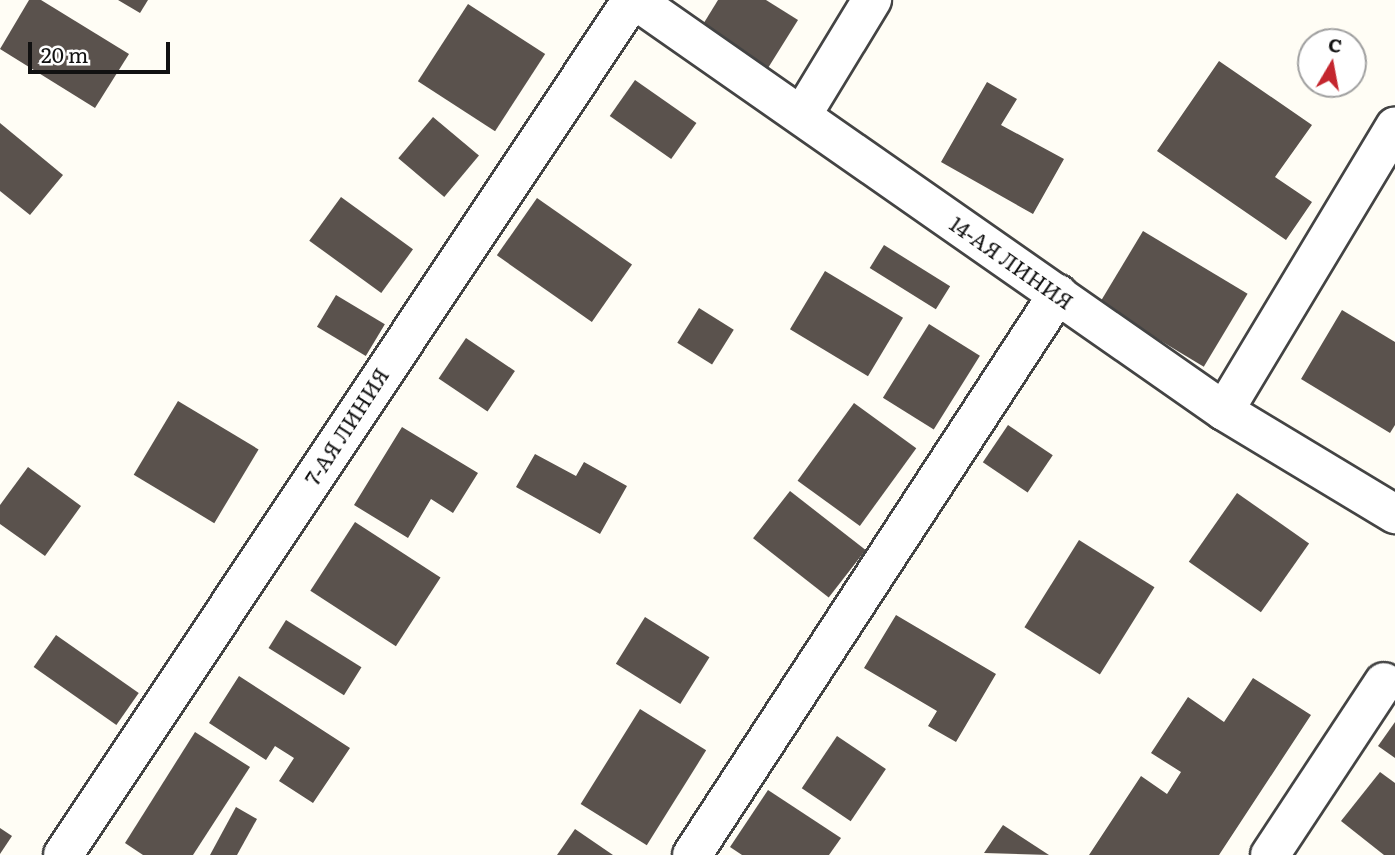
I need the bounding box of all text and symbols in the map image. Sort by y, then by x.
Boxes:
scale bar [32,28,173,72]
north arrow [1297,28,1367,98]
text: С [1326,29,1344,59]
text: 20 m [41,38,88,69]
street label: 14-АЯ ЛИНИЯ [946,210,1078,314]
street label: 7-АЯ ЛИНИЯ [299,363,393,489]

